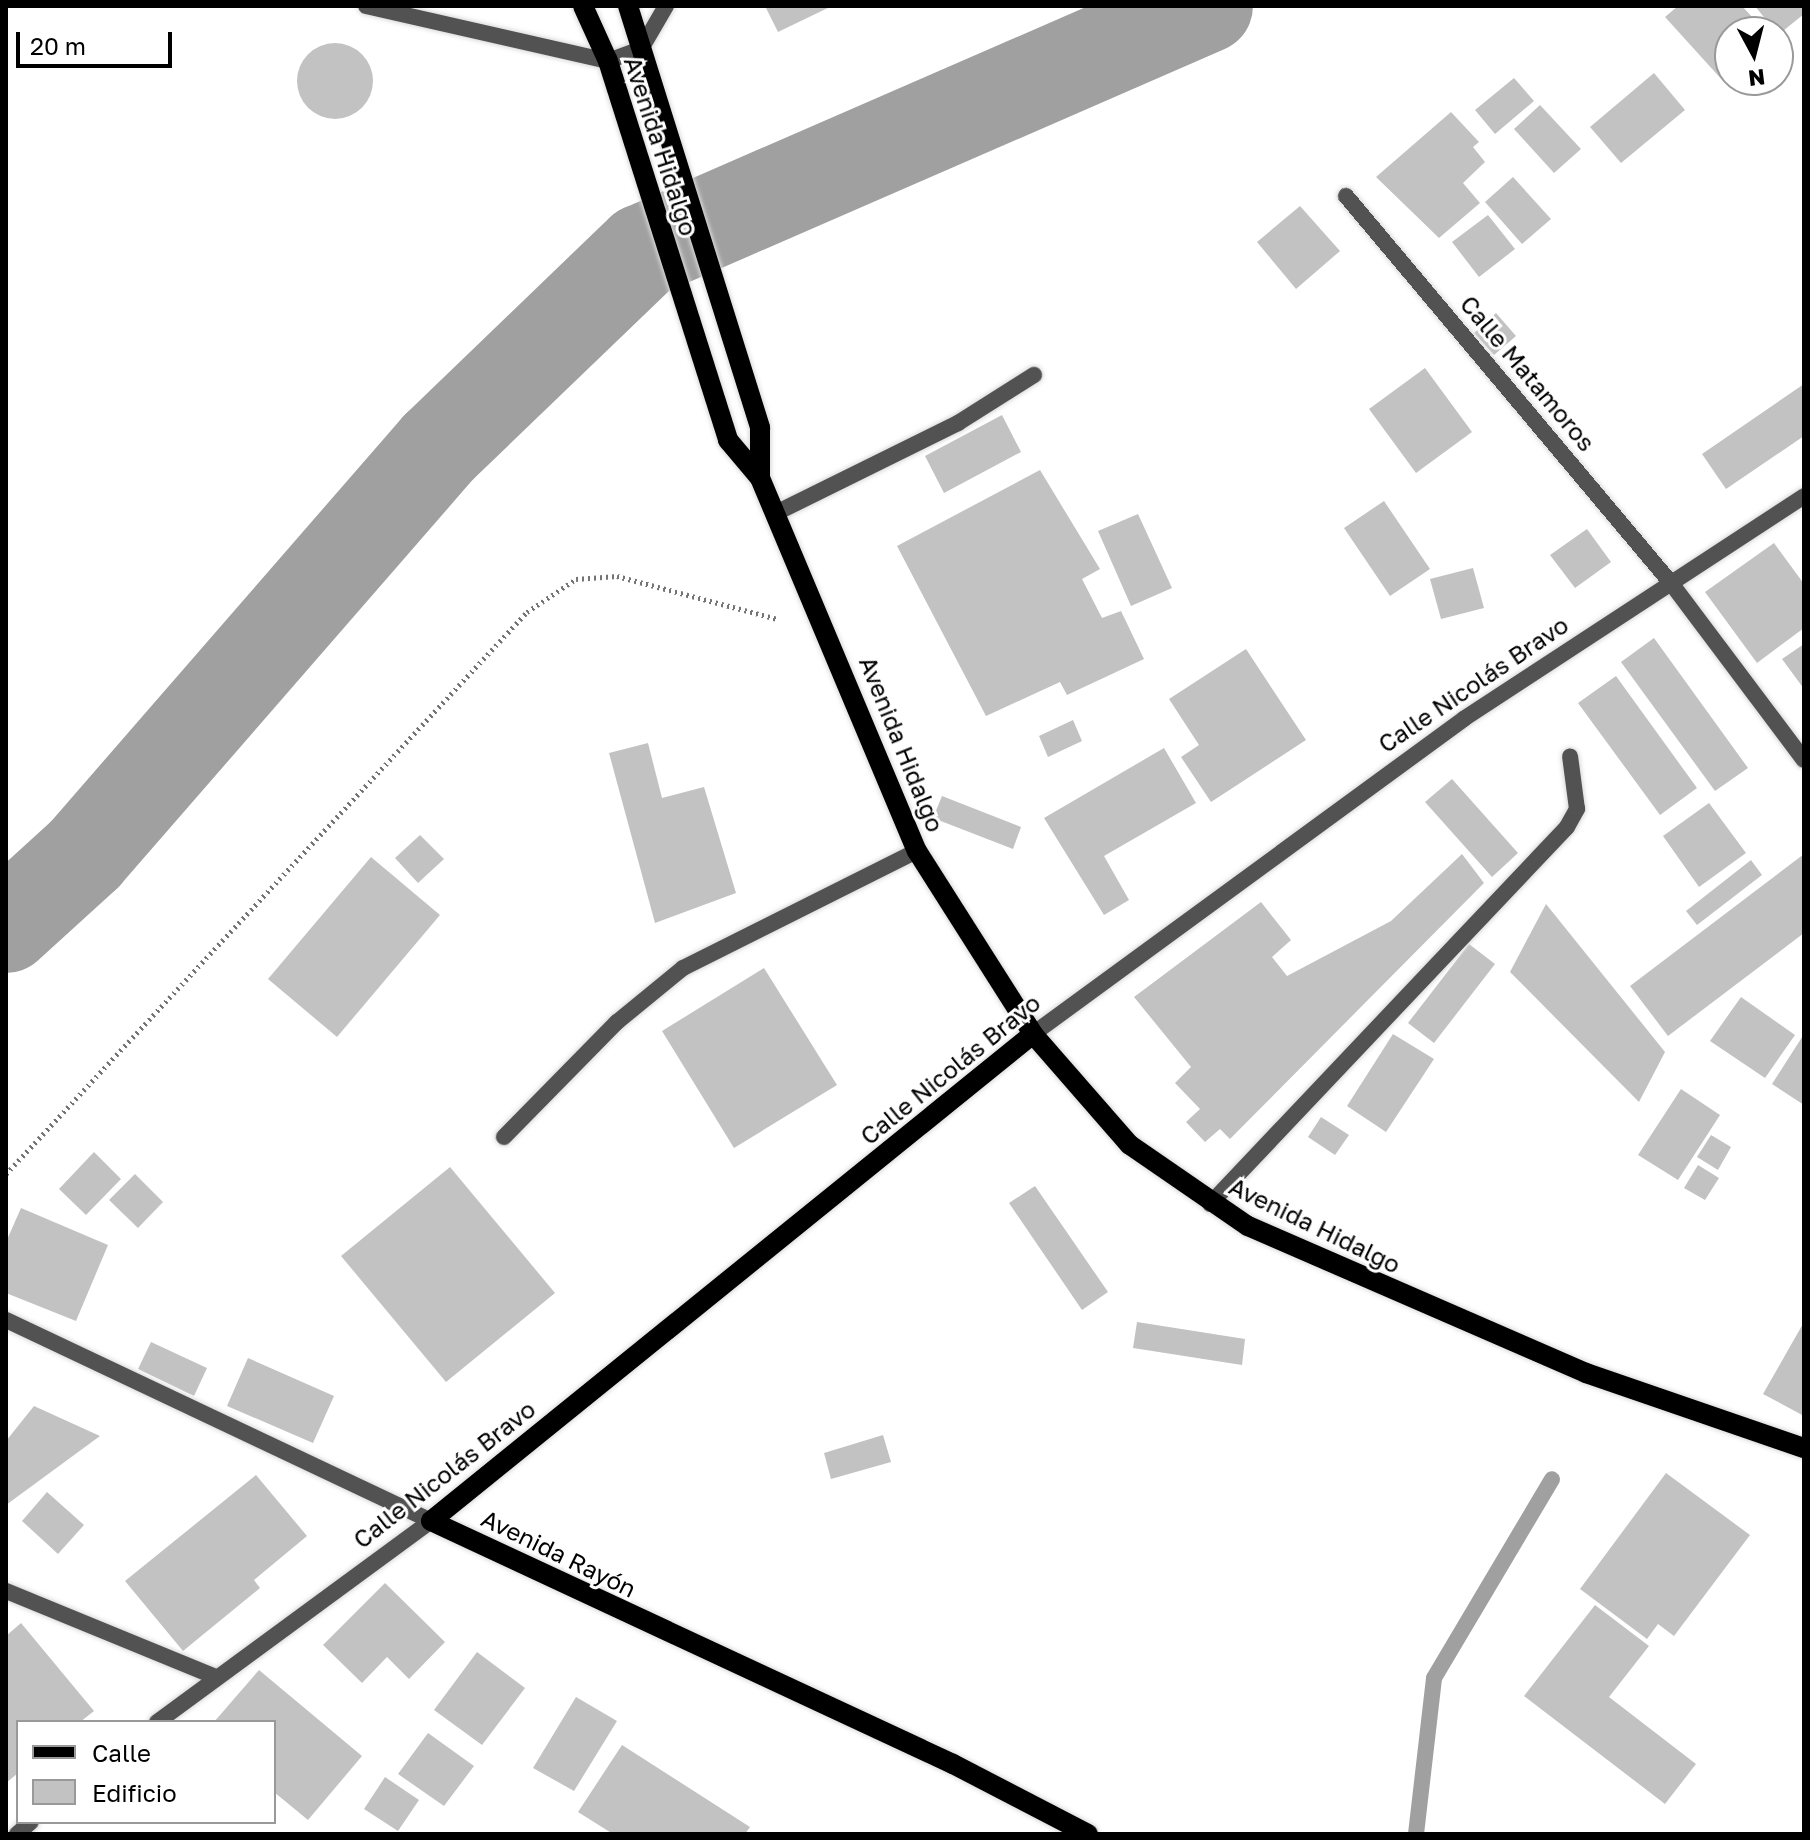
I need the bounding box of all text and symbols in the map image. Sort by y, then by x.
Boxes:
scale bar [20,16,176,66]
north arrow [1714,16,1794,96]
text: 20 m [30,31,86,60]
street label: Avenida Hidalgo [618,53,704,239]
text: N [1747,64,1767,93]
street label: Calle Matamoros [1455,289,1601,457]
street label: Calle Nicolás Bravo [1373,610,1573,758]
street label: Avenida Hidalgo [854,652,950,836]
street label: Calle Nicolás Bravo [854,988,1046,1150]
street label: Avenida Hidalgo [1225,1171,1405,1279]
street label: Calle Nicolás Bravo [347,1394,541,1554]
street label: Avenida Rayón [477,1503,641,1603]
legend [16,1720,276,1824]
text: Calle [92,1738,151,1767]
text: Edificio [92,1778,177,1807]

